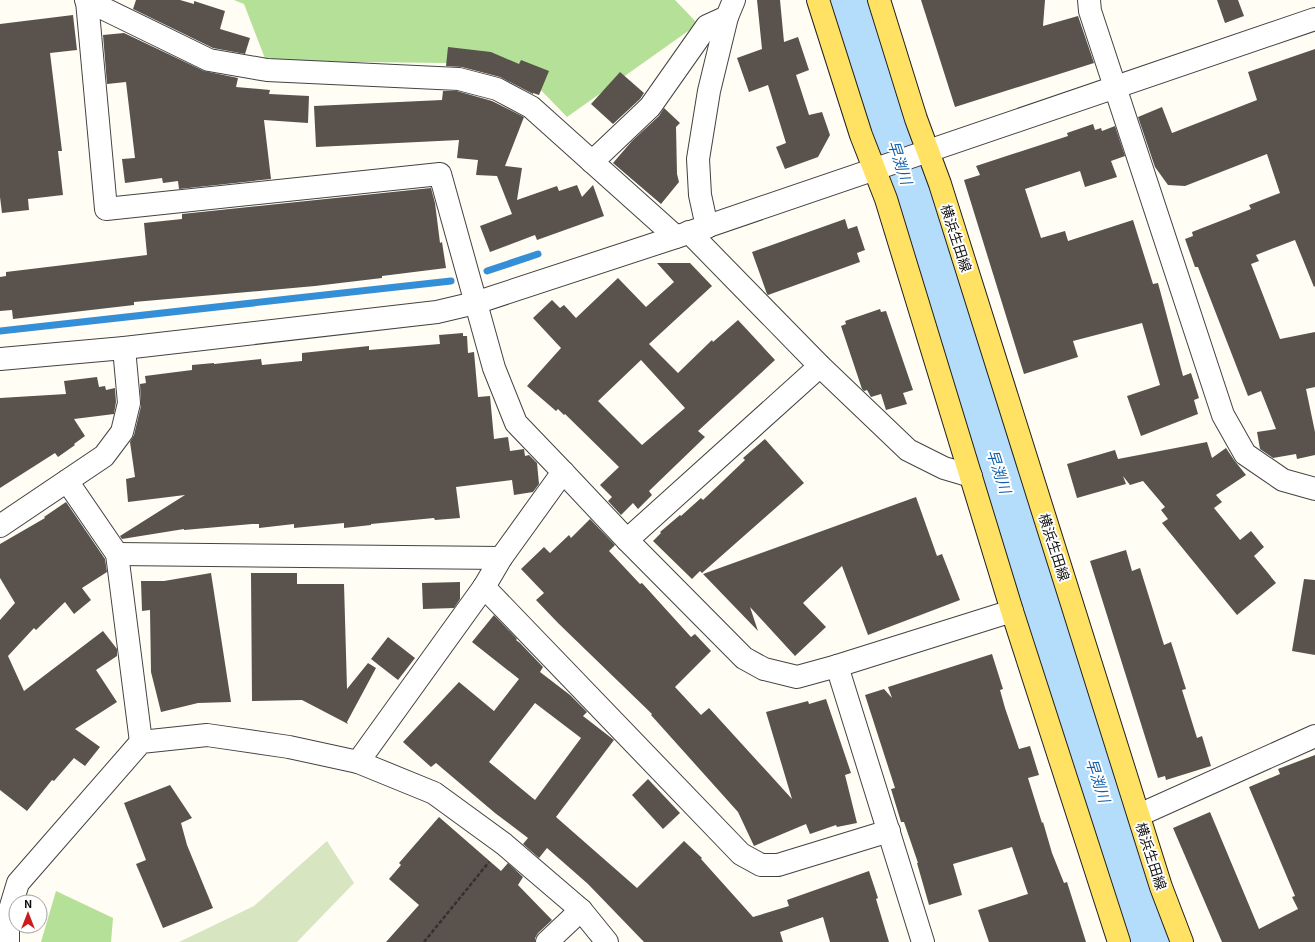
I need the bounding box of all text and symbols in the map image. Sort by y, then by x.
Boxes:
water label: 早渕川 [884,137,919,189]
street label: 横浜生田線 [937,202,977,274]
water label: 早渕川 [983,446,1018,498]
street label: 横浜生田線 [1035,511,1075,583]
water label: 早渕川 [1082,755,1117,807]
street label: 横浜生田線 [1132,820,1172,892]
north arrow [8,894,48,934]
text: N [24,895,32,911]

